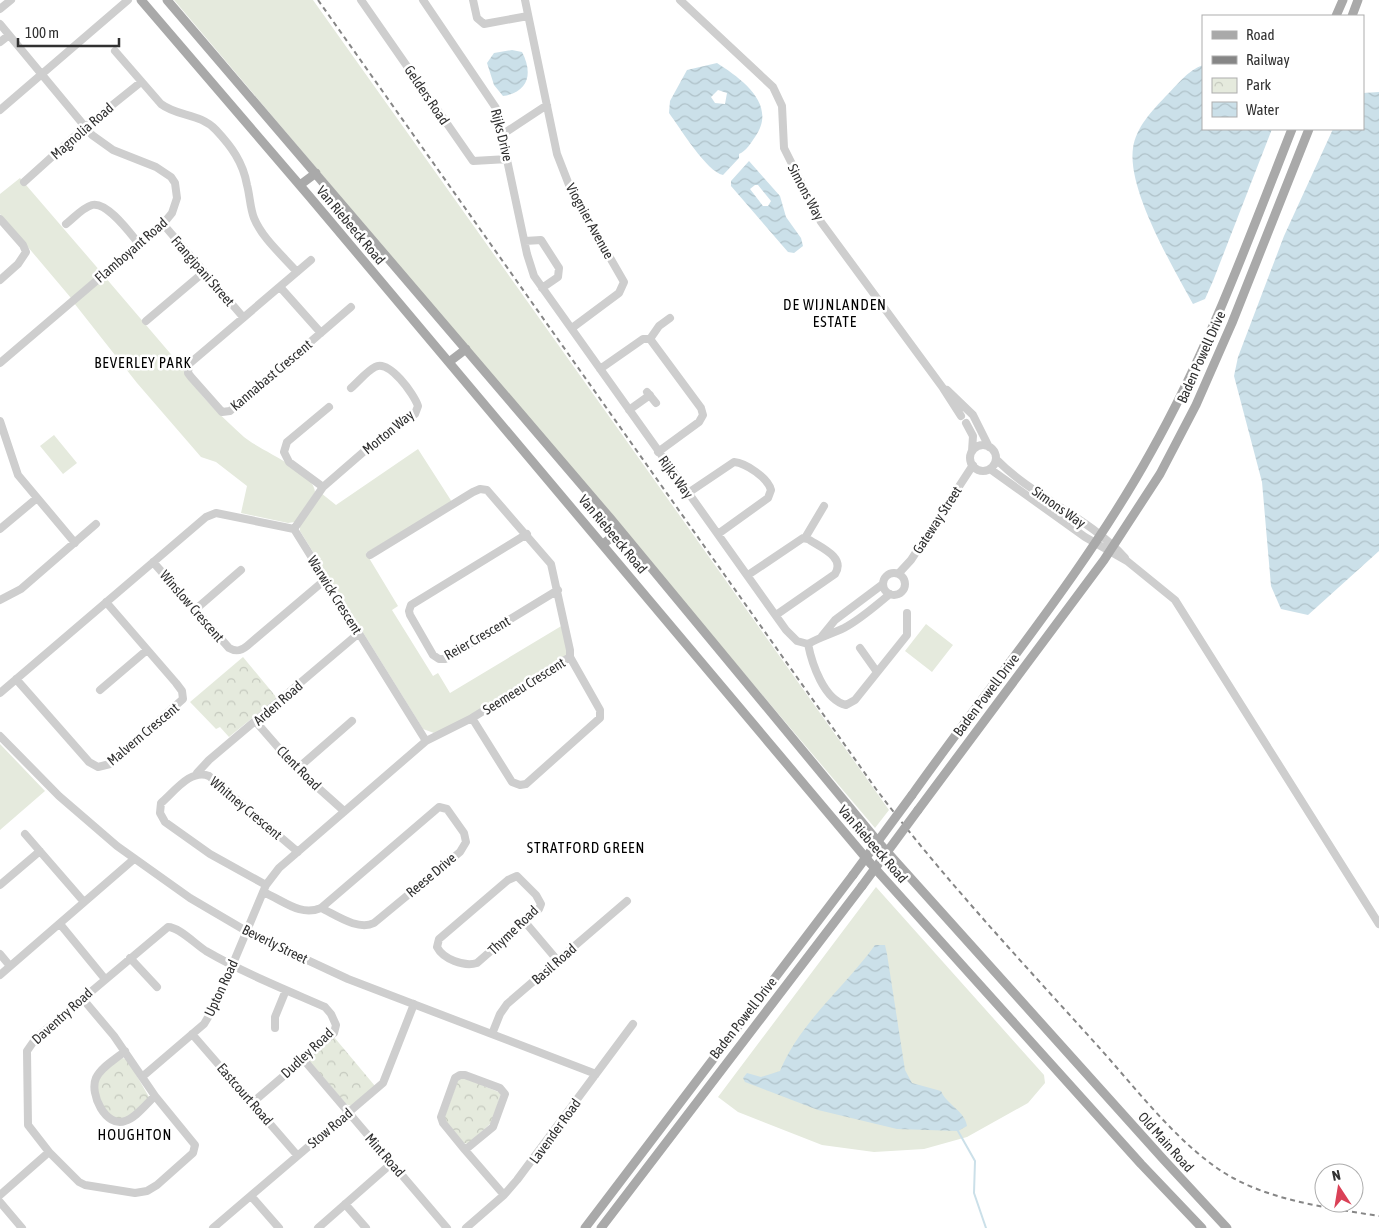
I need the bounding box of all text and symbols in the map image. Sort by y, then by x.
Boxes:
scale bar [18,15,119,47]
legend [1202,15,1364,130]
text: 100 m [25,24,59,41]
text: Road [1246,26,1275,43]
text: Railway [1246,51,1290,68]
street label: Gelders Road [401,62,453,128]
text: Park [1246,76,1271,93]
street label: Magnolia Road [48,100,116,162]
text: Water [1246,101,1279,118]
street label: Rijks Drive [488,107,516,163]
street label: Simons Way [785,161,828,223]
street label: Viognier Avenue [563,180,617,262]
street label: Van Riebeeck Road [314,183,388,267]
street label: Flamboyant Road [92,214,170,286]
street label: Frangipani Street [168,233,238,309]
district label: DE WIJNLANDEN ESTATE [783,296,887,330]
street label: Baden Powell Drive [1174,308,1228,406]
street label: Kannabast Crescent [227,336,315,414]
district label: BEVERLEY PARK [94,354,192,371]
street label: Morton Way [359,406,417,457]
street label: Rijks Way [655,453,697,501]
street label: Gateway Street [909,483,965,557]
street label: Simons Way [1029,483,1089,531]
street label: Van Riebeeck Road [576,492,650,576]
street label: Warwick Crescent [305,553,365,637]
street label: Winslow Crescent [157,567,227,645]
street label: Reier Crescent [441,613,513,663]
street label: Baden Powell Drive [950,651,1022,739]
street label: Seemeeu Crescent [480,654,568,718]
street label: Arden Road [250,677,306,729]
street label: Malvern Crescent [104,699,182,769]
street label: Clent Road [274,743,324,793]
street label: Whitney Crescent [207,773,285,843]
street label: Van Riebeeck Road [835,802,911,886]
district label: STRATFORD GREEN [527,839,645,856]
street label: Reese Drive [403,850,459,900]
street label: Thyme Road [485,902,541,958]
street label: Beverly Street [240,921,310,967]
street label: Basil Road [528,940,580,988]
street label: Upton Road [201,957,241,1019]
street label: Baden Powell Drive [706,974,780,1062]
street label: Daventry Road [29,985,95,1047]
street label: Dudley Road [278,1025,336,1081]
street label: Eastcourt Road [214,1060,276,1128]
street label: Lavender Road [526,1095,584,1167]
street label: Stow Road [304,1105,356,1151]
street label: Old Main Road [1135,1109,1197,1175]
district label: HOUGHTON [98,1126,172,1143]
street label: Mint Road [362,1130,408,1180]
north arrow [1314,1163,1364,1213]
text: N [1331,1167,1342,1184]

